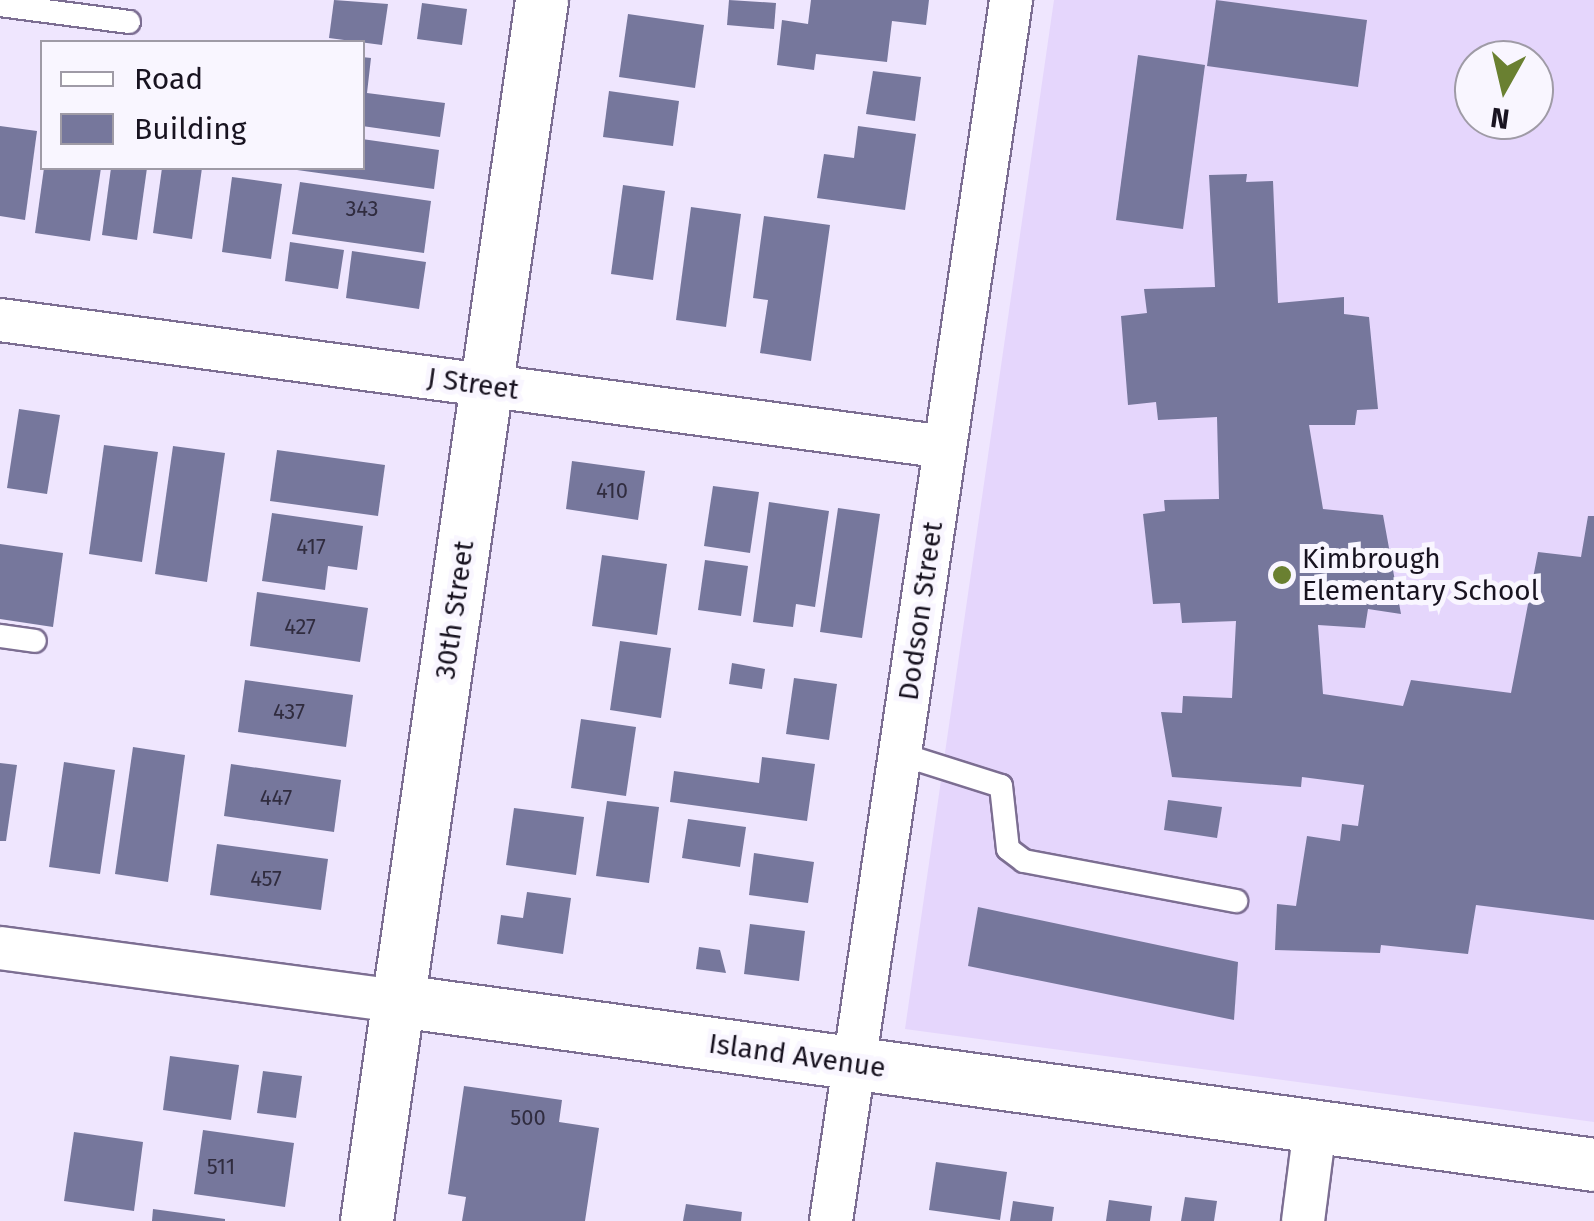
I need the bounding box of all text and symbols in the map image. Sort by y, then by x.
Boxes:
legend [40,40,365,170]
north arrow [1454,40,1554,140]
text: Road [134,61,203,97]
text: N [1489,101,1512,136]
text: Building [134,111,246,147]
house number: 343 [345,196,379,222]
street label: J Street [425,361,521,407]
house number: 410 [596,478,628,504]
street label: Dodson Street [892,519,950,703]
house number: 417 [296,534,326,560]
street label: 30th Street [429,539,481,681]
place label: Kimbrough Elementary School [1302,542,1539,608]
marker: Kimbrough Elementary School [1271,564,1293,586]
house number: 427 [284,614,316,640]
house number: 437 [273,699,305,725]
house number: 447 [260,785,292,811]
house number: 457 [250,866,282,892]
street label: Island Avenue [706,1027,888,1085]
house number: 500 [510,1105,546,1131]
house number: 511 [207,1154,235,1180]

